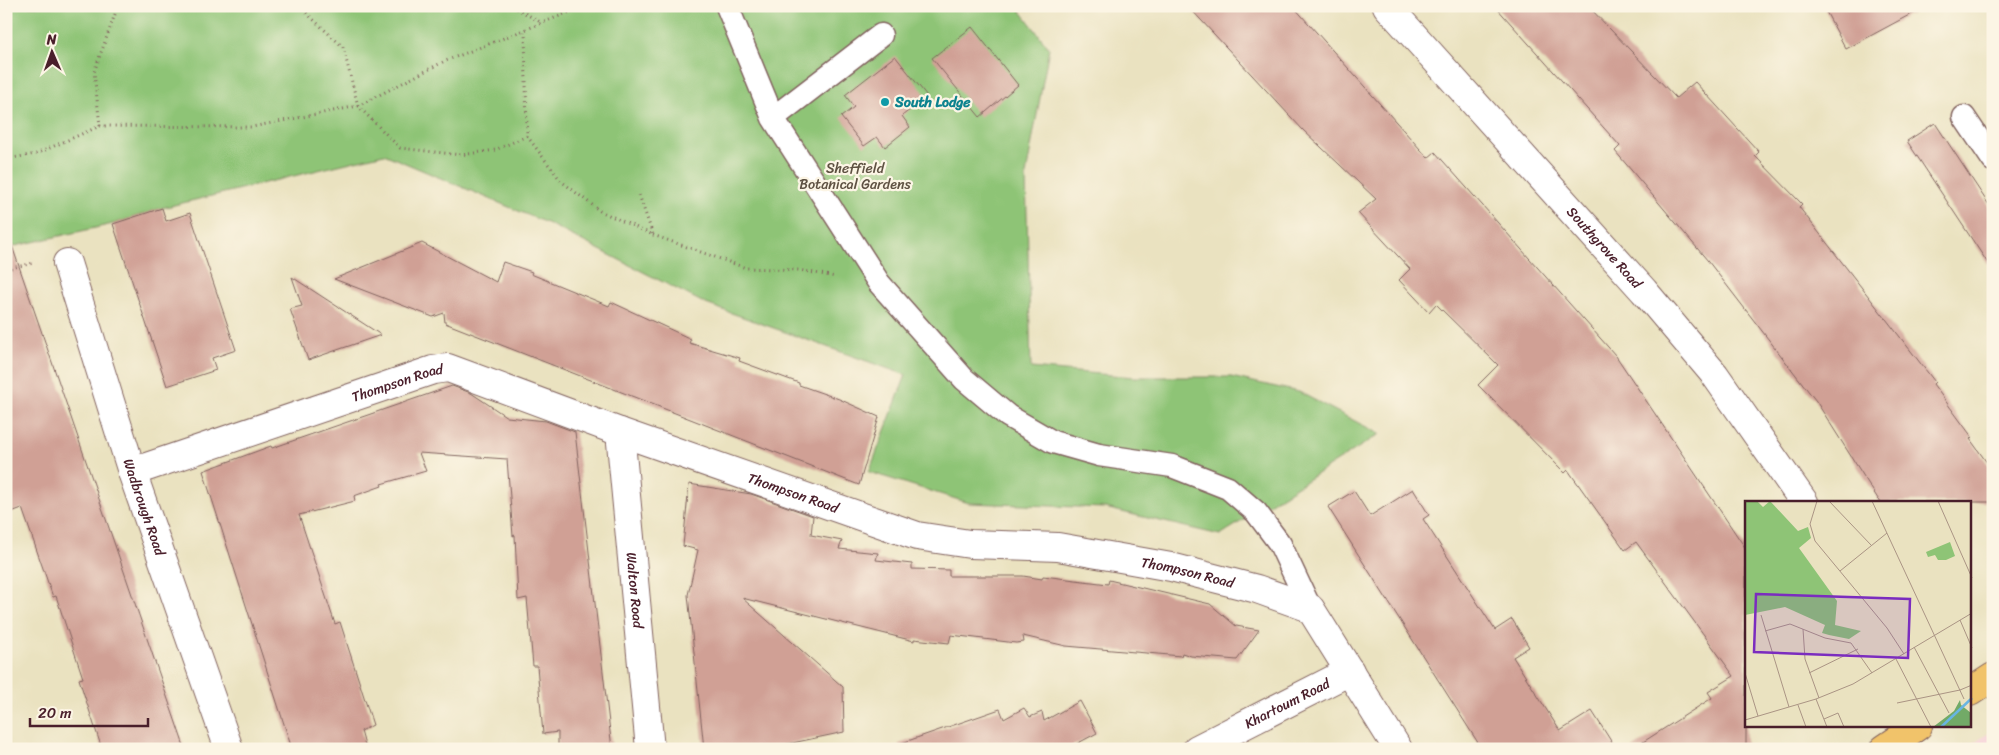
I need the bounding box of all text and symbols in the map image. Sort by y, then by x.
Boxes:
text: N [45,27,57,52]
north arrow [28,28,78,78]
place label: South Lodge [894,90,971,115]
marker: South Lodge [879,96,891,108]
park label: Sheffield Botanical Gardens [799,156,911,197]
street label: Southgrove Road [1560,201,1649,296]
street label: Thompson Road [348,357,446,410]
street label: Wadbrough Road [116,456,173,561]
street label: Thompson Road [744,466,844,521]
inset map [1745,501,1972,728]
street label: Thompson Road [1139,550,1238,596]
street label: Walton Road [618,551,651,631]
street label: Khartoum Road [1240,670,1336,736]
scale bar [30,695,148,727]
text: 20 m [38,700,72,726]

